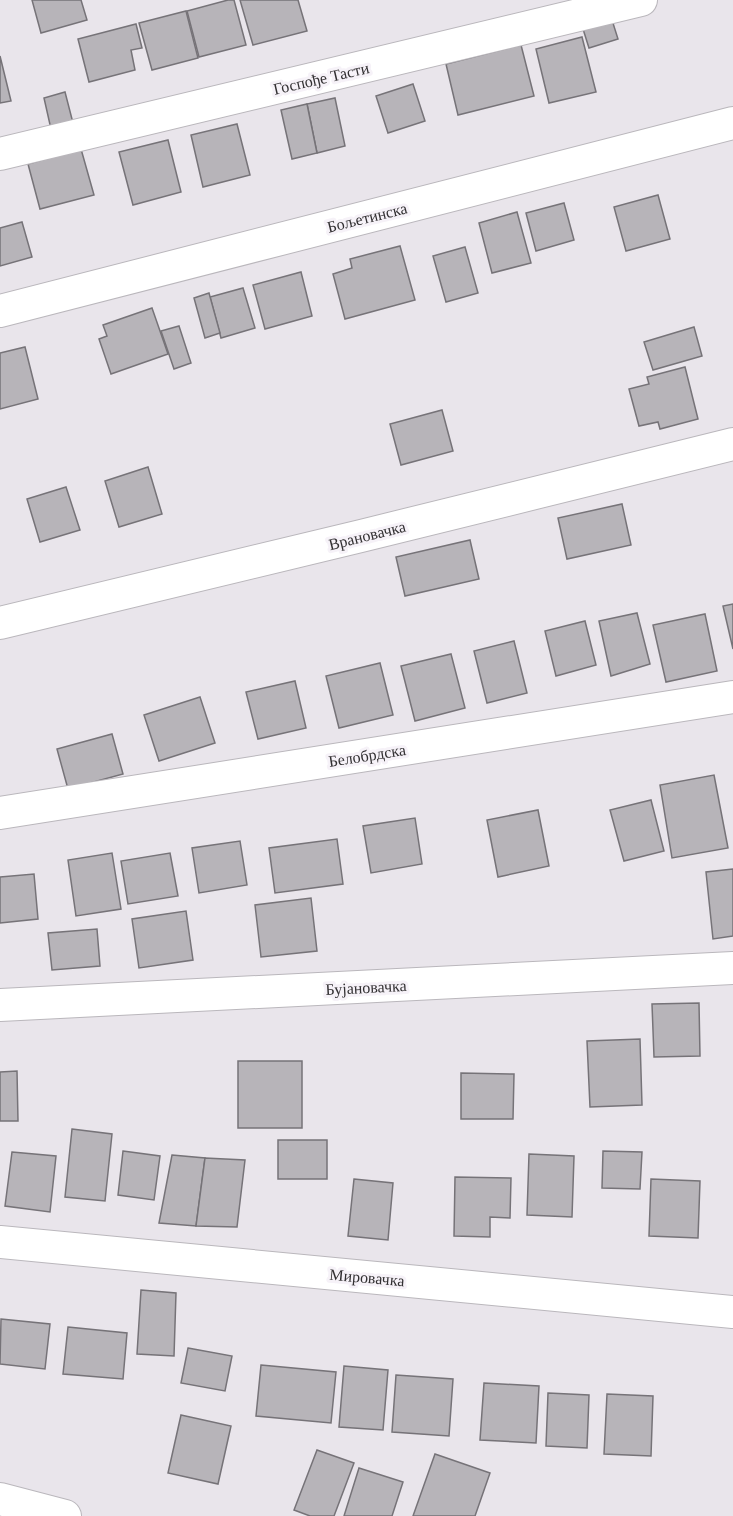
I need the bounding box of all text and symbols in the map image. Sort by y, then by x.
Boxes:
street label: Госпође Тасти [272,59,371,99]
street label: Бољетинска [325,199,409,236]
street label: Врановачка [327,518,408,554]
street label: Белобрдска [327,741,407,771]
street label: Бујановачка [325,977,407,999]
street label: Мировачка [329,1266,405,1290]

